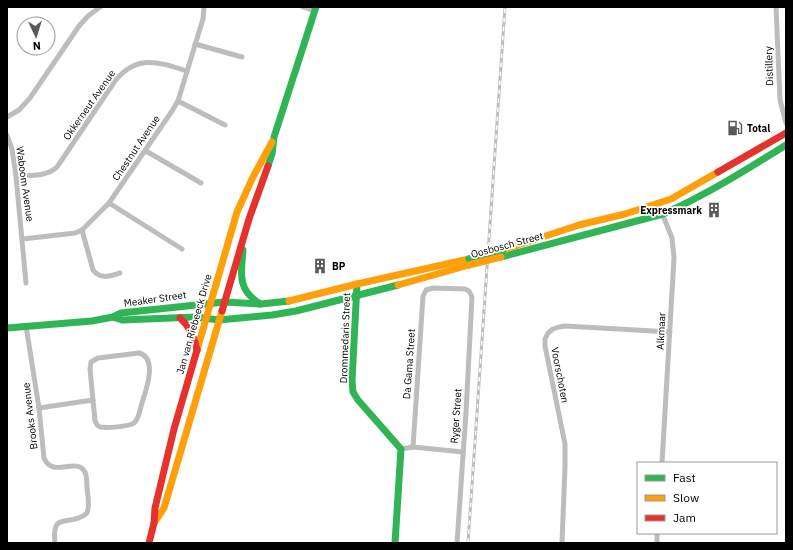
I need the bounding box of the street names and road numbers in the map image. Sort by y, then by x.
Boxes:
street label: Distillery [762,46,776,86]
street label: Okkerneut Avenue [60,67,118,143]
street label: Chestnut Avenue [109,112,163,183]
street label: Waboom Avenue [13,146,37,223]
street label: Oosbosch Street [469,229,545,261]
street label: Jan van Riebeeck Drive [173,272,215,376]
street label: Meaker Street [123,288,188,310]
street label: Drommedaris Street [337,292,353,384]
street label: Alkmaar [654,312,668,350]
street label: Da Gama Street [400,328,418,400]
street label: Voorschoten [548,346,572,404]
street label: Brooks Avenue [19,381,41,450]
street label: Ryger Street [448,388,464,444]

